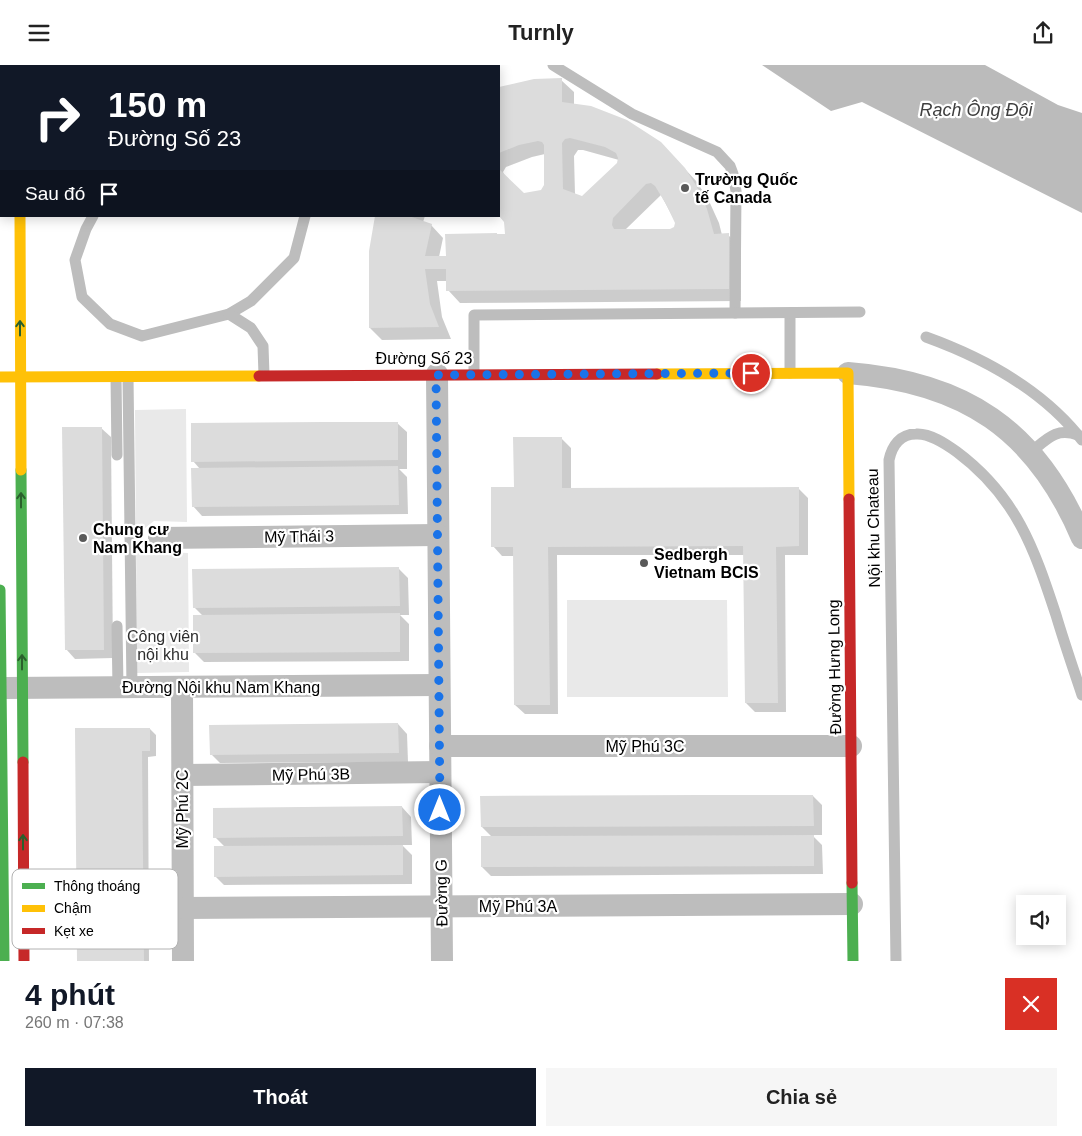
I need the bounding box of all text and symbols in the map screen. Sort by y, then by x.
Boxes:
icon: menu [25,19,53,47]
icon: share [1029,19,1057,47]
text: Turnly [508,20,574,45]
icon: right [25,85,90,150]
text: 150 m [108,85,207,124]
water label: Rạch Ông Đội [919,99,1034,120]
text: Đường Số 23 [108,126,241,151]
place label: Trường Quốc tế Canada [695,171,798,206]
icon: arrive [95,180,123,208]
marker: Trường Quốc tế Canada [679,182,691,194]
text: Sau đó [25,183,85,204]
one-way arrow [15,321,25,337]
street label: Đường Số 23 [376,350,473,367]
pin [730,352,772,394]
icon: arrive [737,359,765,387]
street label: Nội khu Chateau [864,468,883,588]
one-way arrow [16,492,26,508]
place label: Chung cư Nam Khang [93,521,182,556]
street label: Mỹ Thái 3 [264,527,334,546]
marker: Chung cư Nam Khang [77,532,89,544]
place label: Sedbergh Vietnam BCIS [654,546,759,581]
marker: Sedbergh Vietnam BCIS [638,557,650,569]
street label: Đường Hưng Long [825,599,844,735]
park label: Công viên nội khu [127,628,199,663]
one-way arrow [17,655,27,671]
street label: Đường Nội khu Nam Khang [122,679,320,696]
street label: Mỹ Phú 3C [605,738,685,755]
street label: Mỹ Phú 3B [272,765,350,784]
street label: Mỹ Phú 2C [174,769,191,849]
position arrow [413,783,465,835]
one-way arrow [18,835,28,851]
street label: Đường G [432,859,451,927]
legend [12,869,178,949]
text: Thông thoáng [54,878,140,894]
map controls [1016,895,1066,945]
button: sound [1016,895,1066,945]
street label: Mỹ Phú 3A [479,898,557,915]
text: Chậm [54,900,91,916]
text: Kẹt xe [54,923,94,939]
text: 4 phút [25,978,115,1011]
button: close [1005,978,1057,1030]
text: 260 m · 07:38 [25,1014,124,1031]
button: Thoát [25,1068,536,1126]
button: Chia sẻ [546,1068,1057,1126]

